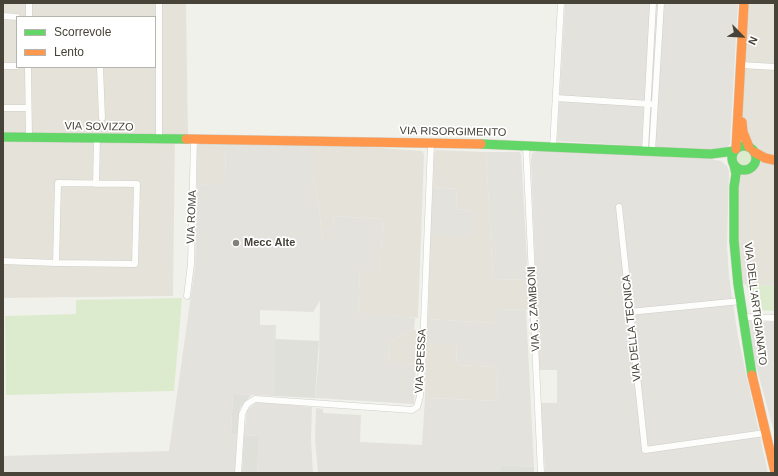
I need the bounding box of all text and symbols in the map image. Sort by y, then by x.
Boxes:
legend [16,16,156,68]
north arrow [722,16,762,56]
text: Scorrevole [54,25,111,39]
text: N [746,35,760,47]
text: Lento [54,45,84,59]
street label: VIA SOVIZZO [64,120,134,134]
street label: VIA RISORGIMENTO [400,124,506,140]
street label: VIA ROMA [184,190,200,244]
place label: Mecc Alte [244,236,295,250]
marker: Mecc Alte [231,238,241,248]
street label: VIA DELL'ARTIGIANATO [741,242,769,366]
street label: VIA G. ZAMBONI [525,266,543,352]
street label: VIA DELLA TECNICA [620,274,644,382]
street label: VIA SPESSA [413,328,429,394]

